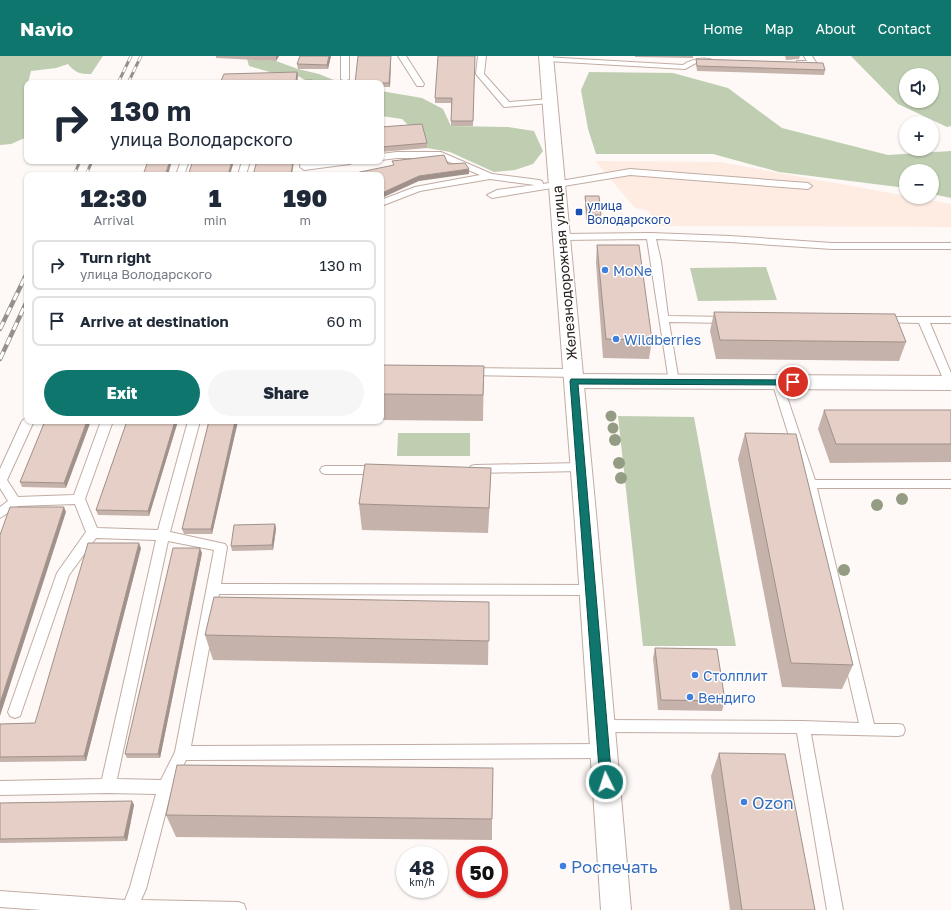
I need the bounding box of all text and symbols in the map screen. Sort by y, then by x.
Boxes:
text: Navio [20,17,73,40]
text: Home [703,20,743,37]
text: Map [765,20,793,37]
text: About [815,20,856,37]
text: Contact [878,20,931,37]
map controls [899,68,939,204]
button: sound [899,68,939,108]
text: 130 m [110,94,191,127]
icon: right [44,96,96,148]
button: + [899,116,939,156]
text: улица Володарского [110,128,293,150]
button: − [899,164,939,204]
text: 12:30 [81,183,147,212]
text: 1 [209,183,221,212]
text: 190 [283,183,327,212]
street label: Железнодорожная улица [548,185,580,361]
place label: улица Володарского [587,198,671,227]
marker: улица Володарского [574,207,584,217]
text: Arrival [93,212,134,228]
text: min [204,212,227,228]
text: m [300,212,311,228]
text: Turn right [80,248,151,266]
icon: right [46,254,68,276]
text: 130 m [320,256,362,274]
place label: MoNe [613,262,652,279]
marker: MoNe [600,265,610,275]
text: улица Володарского [80,266,212,282]
icon: arrive [46,310,68,332]
text: Arrive at destination [80,312,229,330]
text: 60 m [327,312,362,330]
place label: Wildberries [624,331,701,348]
marker: Wildberries [611,334,621,344]
pin [776,365,810,399]
button: Exit [44,370,200,416]
button: Share [208,370,364,416]
icon: arrive [782,371,804,393]
place label: Столплит [703,667,768,684]
marker: Столплит [690,670,700,680]
place label: Вендиго [698,689,756,706]
marker: Вендиго [685,692,695,702]
position arrow [585,761,627,803]
place label: Ozon [752,792,794,813]
marker: Ozon [739,797,749,807]
speed limit sign: 50 [456,846,508,898]
text: 48 [409,855,435,879]
place label: Роспечать [571,856,658,877]
marker: Роспечать [558,861,568,871]
text: km/h [409,876,435,888]

